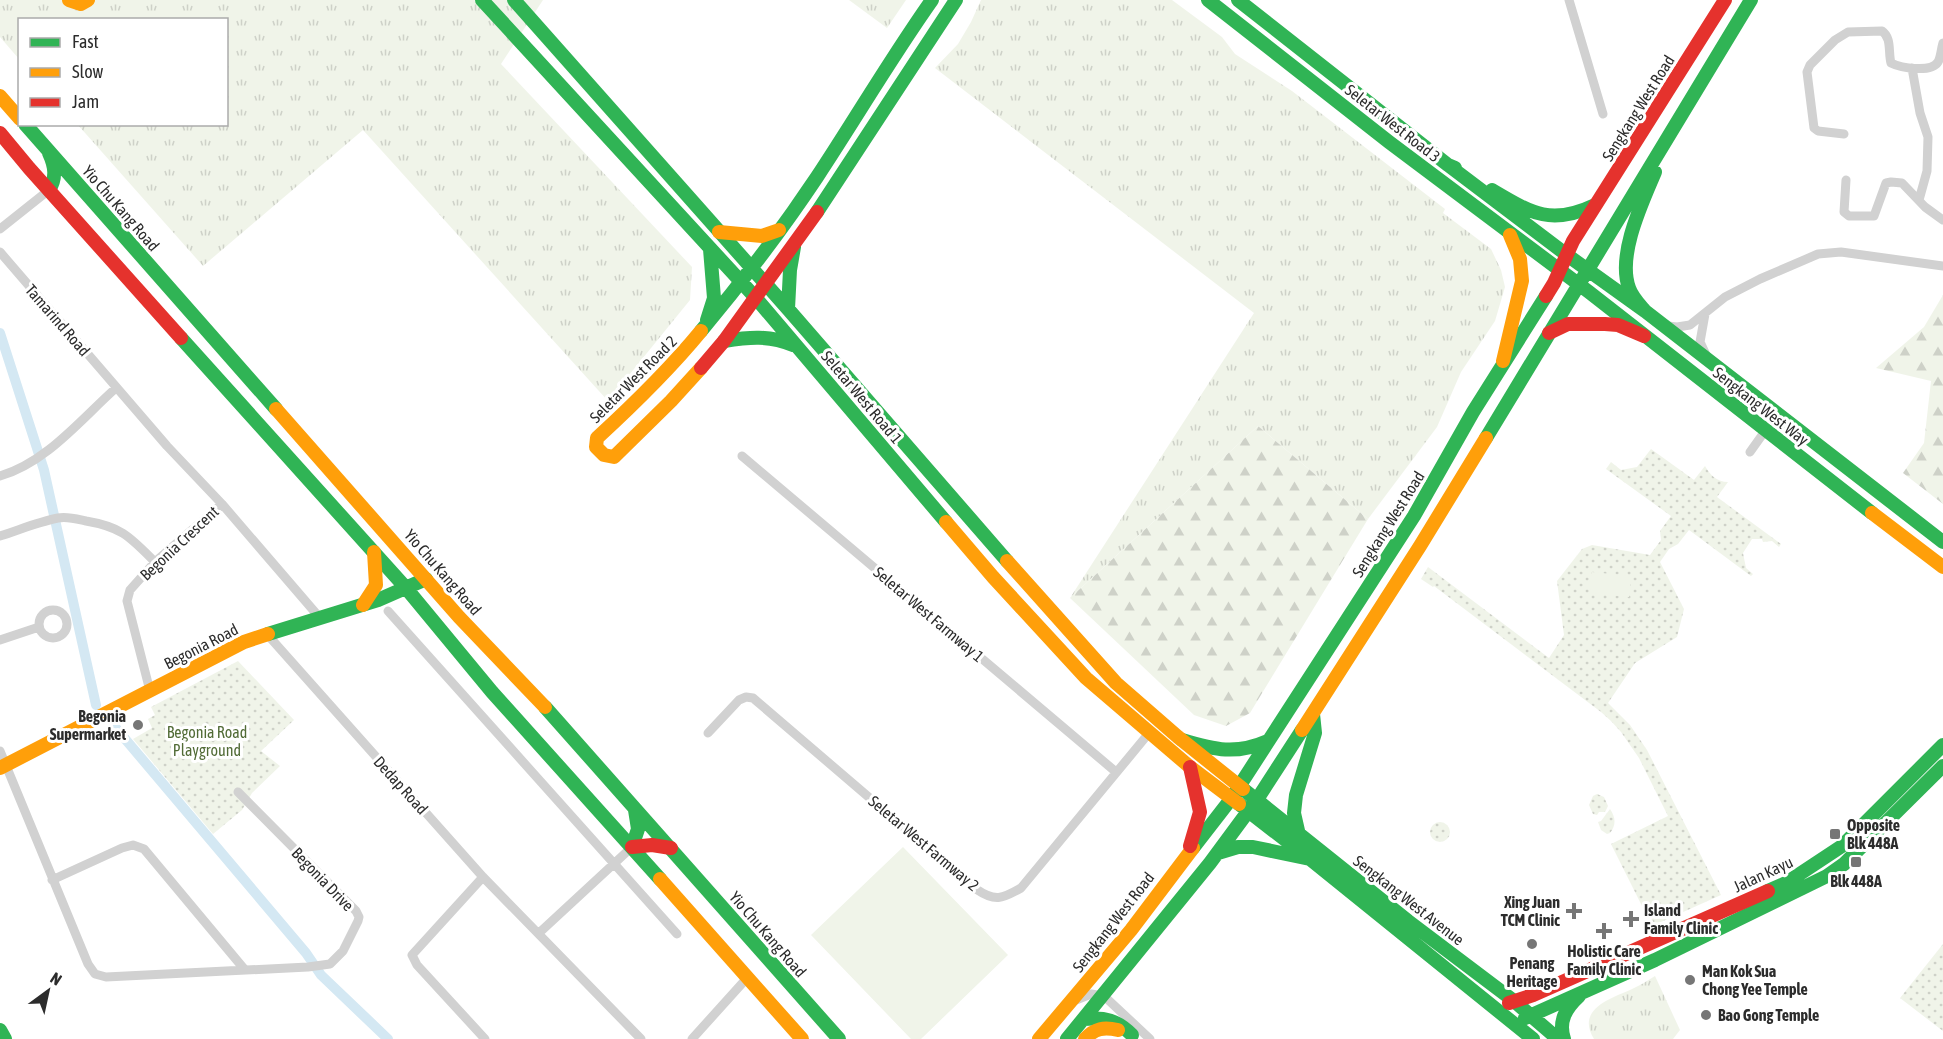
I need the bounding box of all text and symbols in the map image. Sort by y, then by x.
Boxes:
legend [18,18,228,126]
text: Fast [72,31,99,52]
street label: Sengkang West Road [1598,52,1679,165]
text: Slow [72,61,103,82]
street label: Seletar West Road 3 [1342,80,1444,166]
text: Jam [72,91,99,112]
street label: Yio Chu Kang Road [78,162,163,255]
street label: Tamarind Road [22,281,94,359]
street label: Seletar West Road 2 [586,332,680,426]
street label: Seletar West Road 1 [818,347,906,447]
street label: Sengkang West Way [1709,363,1813,450]
street label: Sengkang West Road [1348,468,1429,581]
street label: Begonia Crescent [136,502,223,585]
street label: Yio Chu Kang Road [400,526,485,619]
street label: Seletar West Farmway 1 [870,563,988,666]
street label: Begonia Road [161,620,241,673]
place label: Begonia Supermarket [50,707,126,743]
marker: Begonia Supermarket [131,718,145,732]
park label: Begonia Road Playground [167,723,247,760]
street label: Dedap Road [370,752,432,818]
street label: Seletar West Farmway 2 [865,792,983,895]
place label: Opposite Blk 448A [1847,816,1900,852]
marker: Opposite Blk 448A [1828,827,1842,841]
street label: Begonia Drive [288,844,358,915]
street label: Sengkang West Avenue [1350,851,1468,949]
street label: Jalan Kayu [1730,852,1796,896]
marker: Blk 448A [1849,855,1863,869]
street label: Sengkang West Road [1069,869,1158,976]
place label: Blk 448A [1830,872,1882,890]
street label: Yio Chu Kang Road [725,888,810,981]
place label: Xing Juan TCM Clinic [1501,893,1560,929]
place label: Island Family Clinic [1644,901,1718,937]
marker: Xing Juan TCM Clinic [1565,902,1583,920]
marker: Island Family Clinic [1622,910,1640,928]
marker: Holistic Care Family Clinic [1595,922,1613,940]
marker: Penang Heritage [1525,937,1539,951]
place label: Holistic Care Family Clinic [1567,942,1641,978]
place label: Penang Heritage [1507,954,1557,990]
north arrow [18,961,78,1021]
place label: Man Kok Sua Chong Yee Temple [1702,962,1808,998]
text: N [47,968,65,989]
marker: Man Kok Sua Chong Yee Temple [1683,973,1697,987]
place label: Bao Gong Temple [1718,1006,1819,1024]
marker: Bao Gong Temple [1699,1008,1713,1022]

